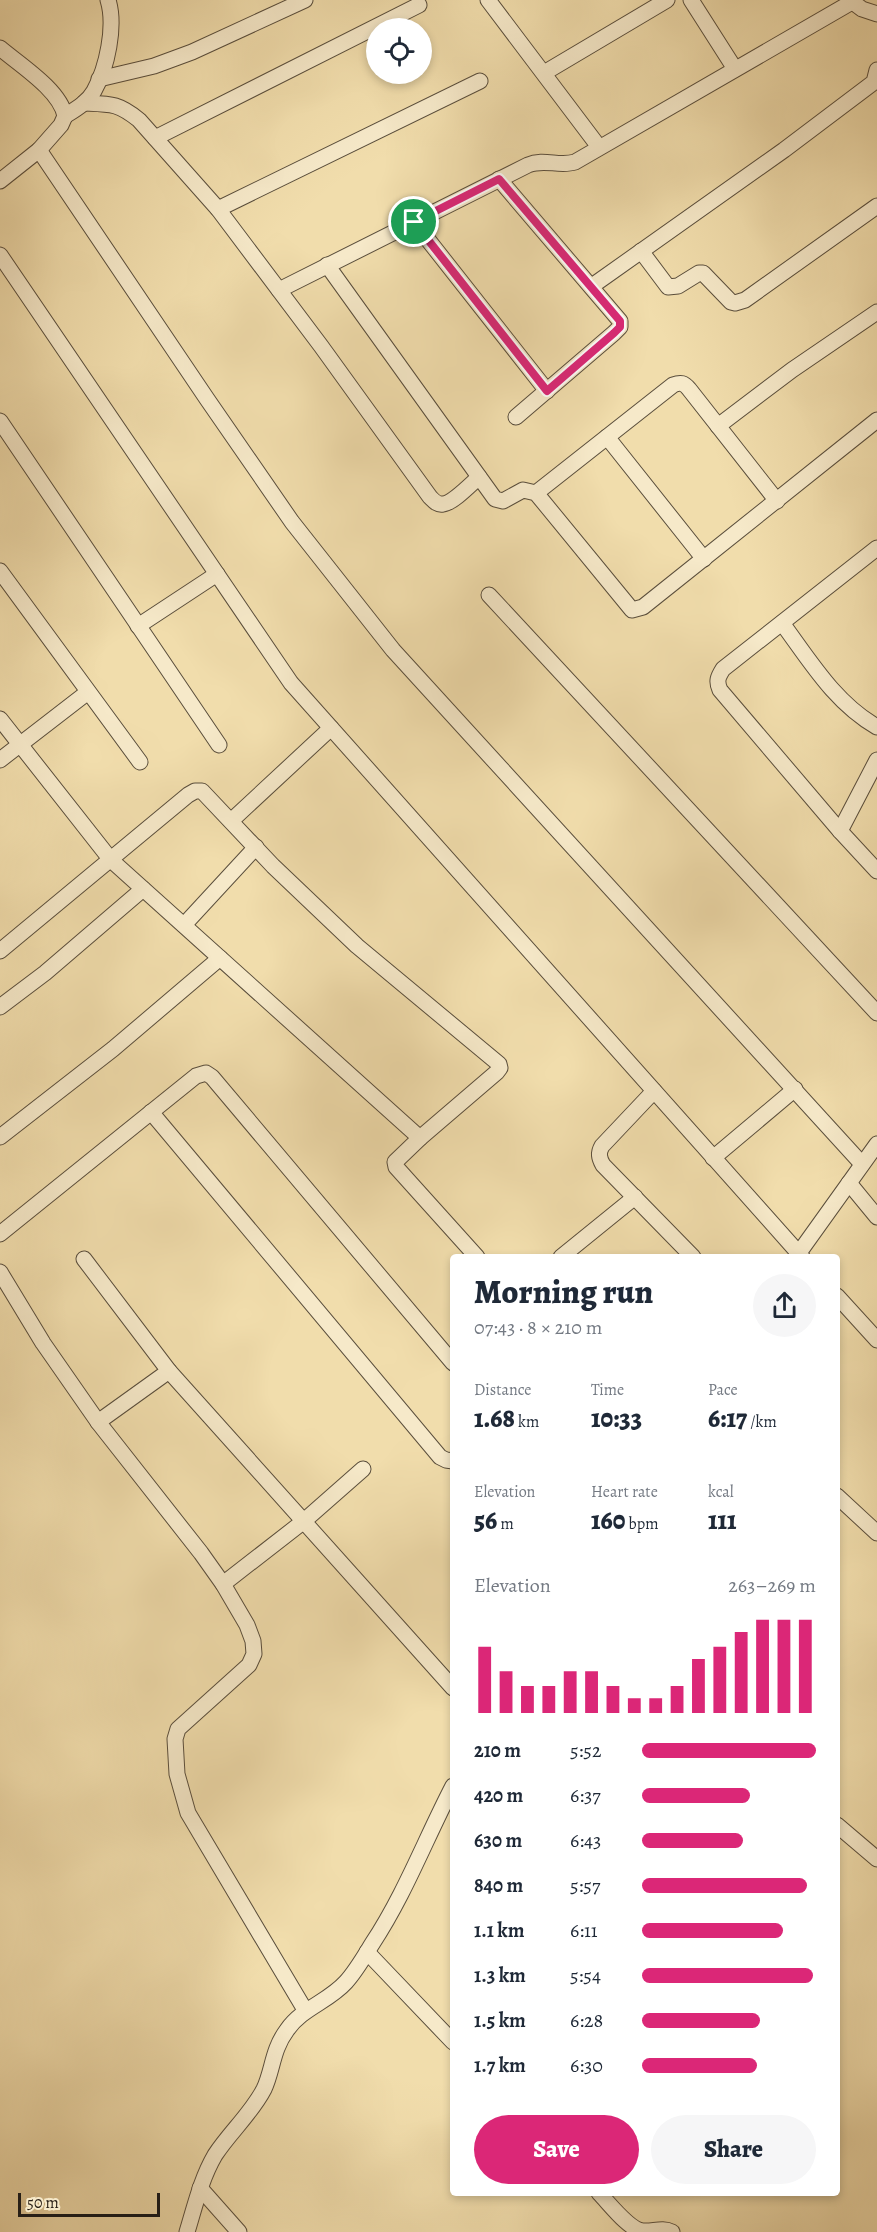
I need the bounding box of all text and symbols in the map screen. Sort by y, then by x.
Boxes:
map controls [366,18,432,84]
button: locate [366,18,432,84]
pin [388,196,439,247]
icon: arrive [397,205,430,238]
text: Morning run [474,1269,653,1314]
button: share [753,1274,816,1337]
text: 07:43 · 8 × 210 m [474,1314,602,1341]
text: Distance [474,1379,531,1401]
text: Time [591,1379,624,1401]
text: Pace [708,1379,738,1401]
text: 1.68 [474,1401,515,1436]
text: 10:33 [591,1401,642,1436]
text: 6:17 [708,1401,747,1436]
text: km [515,1411,539,1433]
text: /km [747,1411,777,1433]
text: Elevation [474,1481,535,1503]
text: Heart rate [591,1481,658,1503]
text: kcal [708,1481,734,1503]
text: 56 [474,1503,497,1538]
text: 160 [591,1503,625,1538]
text: 111 [708,1503,737,1538]
text: m [497,1513,514,1535]
text: bpm [625,1513,658,1535]
text: Elevation [474,1572,551,1599]
text: 263–269 m [728,1572,816,1599]
text: 210 m [474,1737,521,1764]
text: 5:52 [570,1737,601,1764]
text: 420 m [474,1782,523,1809]
text: 6:37 [570,1782,601,1809]
text: 630 m [474,1827,522,1854]
text: 6:43 [570,1827,601,1854]
text: 840 m [474,1872,523,1899]
text: 5:57 [570,1872,600,1899]
text: 1.1 km [474,1917,524,1944]
text: 6:11 [570,1917,598,1944]
text: 1.3 km [474,1962,526,1989]
text: 5:54 [570,1962,601,1989]
text: 1.5 km [474,2007,526,2034]
text: 6:28 [570,2007,603,2034]
text: 1.7 km [474,2052,526,2079]
text: 6:30 [570,2052,603,2079]
button: Save [474,2115,639,2184]
button: Share [651,2115,816,2184]
scale bar [18,2190,160,2218]
text: 50 m [27,2192,59,2214]

